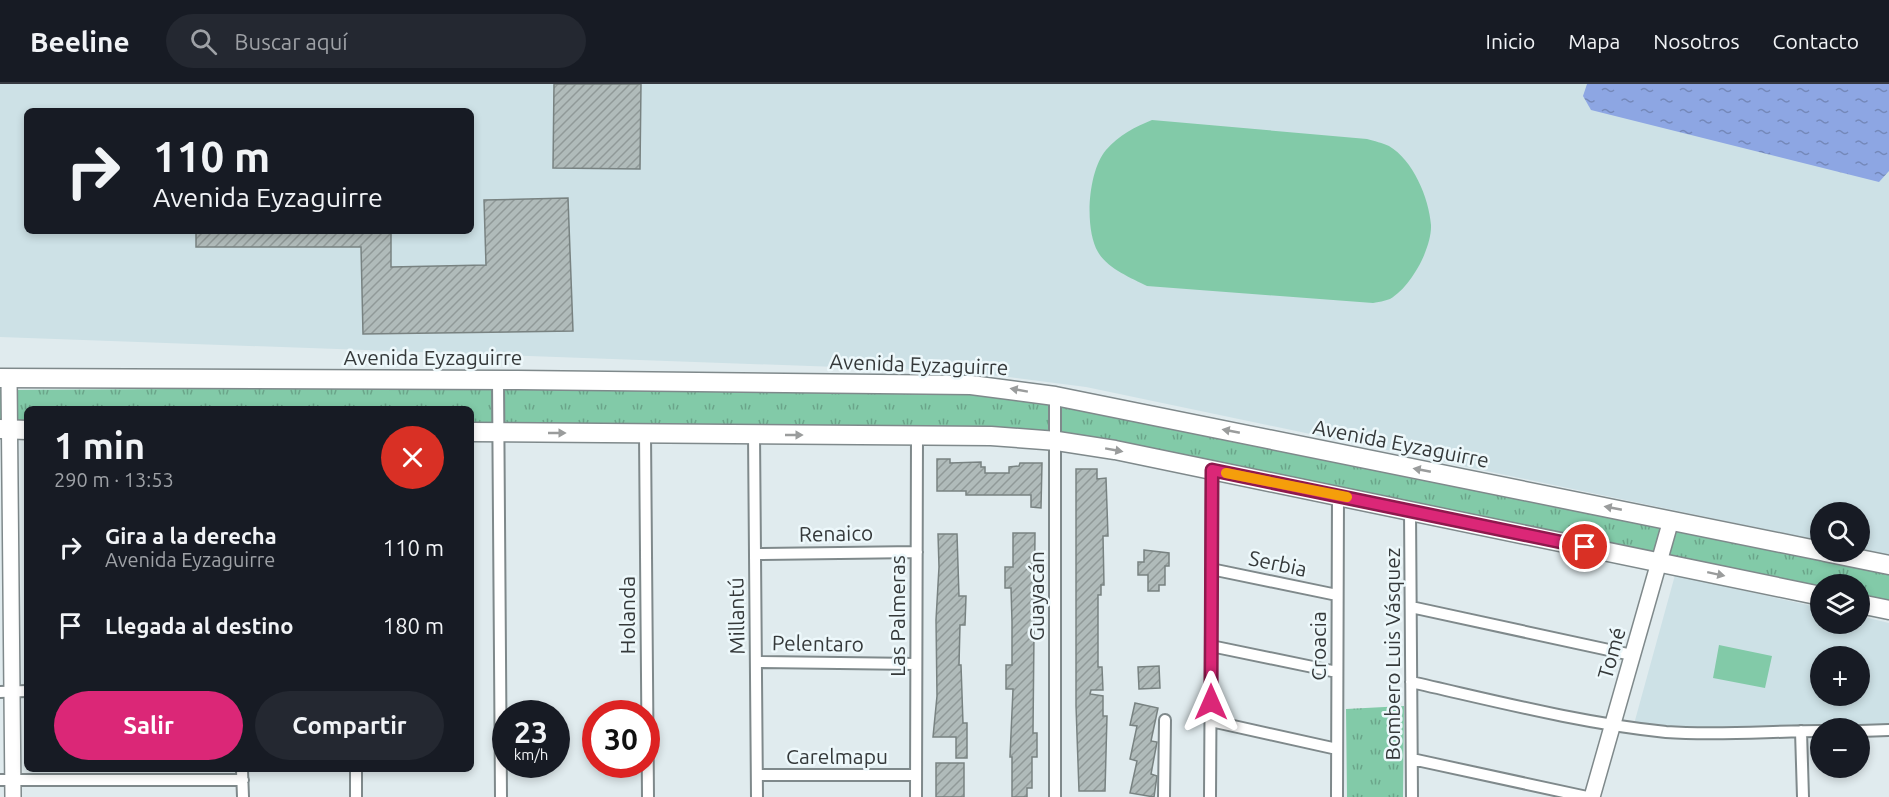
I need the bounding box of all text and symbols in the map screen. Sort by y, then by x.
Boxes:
search box [166,14,586,68]
icon: search [187,25,220,58]
text: Beeline [30,26,130,57]
text: Buscar aquí [235,29,348,54]
text: Inicio [1486,29,1535,53]
text: Mapa [1568,29,1620,53]
text: Nosotros [1653,29,1740,53]
text: Contacto [1773,29,1859,53]
icon: right [54,132,132,210]
text: 110 m [153,133,270,180]
text: Avenida Eyzaguirre [153,182,383,212]
street label: Avenida Eyzaguirre [344,345,522,369]
street label: Avenida Eyzaguirre [829,349,1009,379]
one-way arrow [1009,385,1028,394]
street label: Avenida Eyzaguirre [1311,414,1491,472]
text: 1 min [54,425,145,466]
button: close [381,426,444,489]
one-way arrow [1221,426,1240,435]
one-way arrow [548,428,567,438]
one-way arrow [785,430,804,440]
one-way arrow [1105,446,1124,455]
one-way arrow [1412,465,1431,474]
text: 290 m · 13:53 [54,468,174,491]
map controls [1810,502,1870,778]
button: search [1810,502,1870,562]
one-way arrow [1604,503,1623,512]
street label: Renaico [799,520,873,546]
pin [1559,521,1610,572]
text: Gira a la derecha [105,523,277,548]
icon: arrive [1568,530,1601,563]
icon: right [54,531,87,564]
text: 110 m [383,535,444,560]
street label: Serbia [1247,545,1309,581]
text: Avenida Eyzaguirre [105,548,275,571]
street label: Bombero Luis Vásquez [1380,548,1404,760]
street label: Guayacán [1024,551,1048,641]
street label: Las Palmeras [885,555,909,677]
one-way arrow [1707,570,1726,579]
button: layers [1810,574,1870,634]
street label: Holanda [615,576,639,654]
street label: Millantú [723,577,749,655]
icon: arrive [54,609,87,642]
street label: Croacia [1306,611,1330,681]
text: Llegada al destino [105,613,293,638]
text: 180 m [383,613,444,638]
street label: Tomé [1592,624,1630,682]
street label: Pelentaro [772,630,864,656]
button: + [1810,646,1870,706]
position arrow [1179,670,1243,734]
button: Salir [54,691,243,760]
button: Compartir [255,691,444,760]
speed limit sign: 30 [582,700,660,778]
text: 23 [514,715,548,749]
button: − [1810,718,1870,778]
street label: Carelmapu [786,744,888,768]
text: km/h [514,746,548,763]

